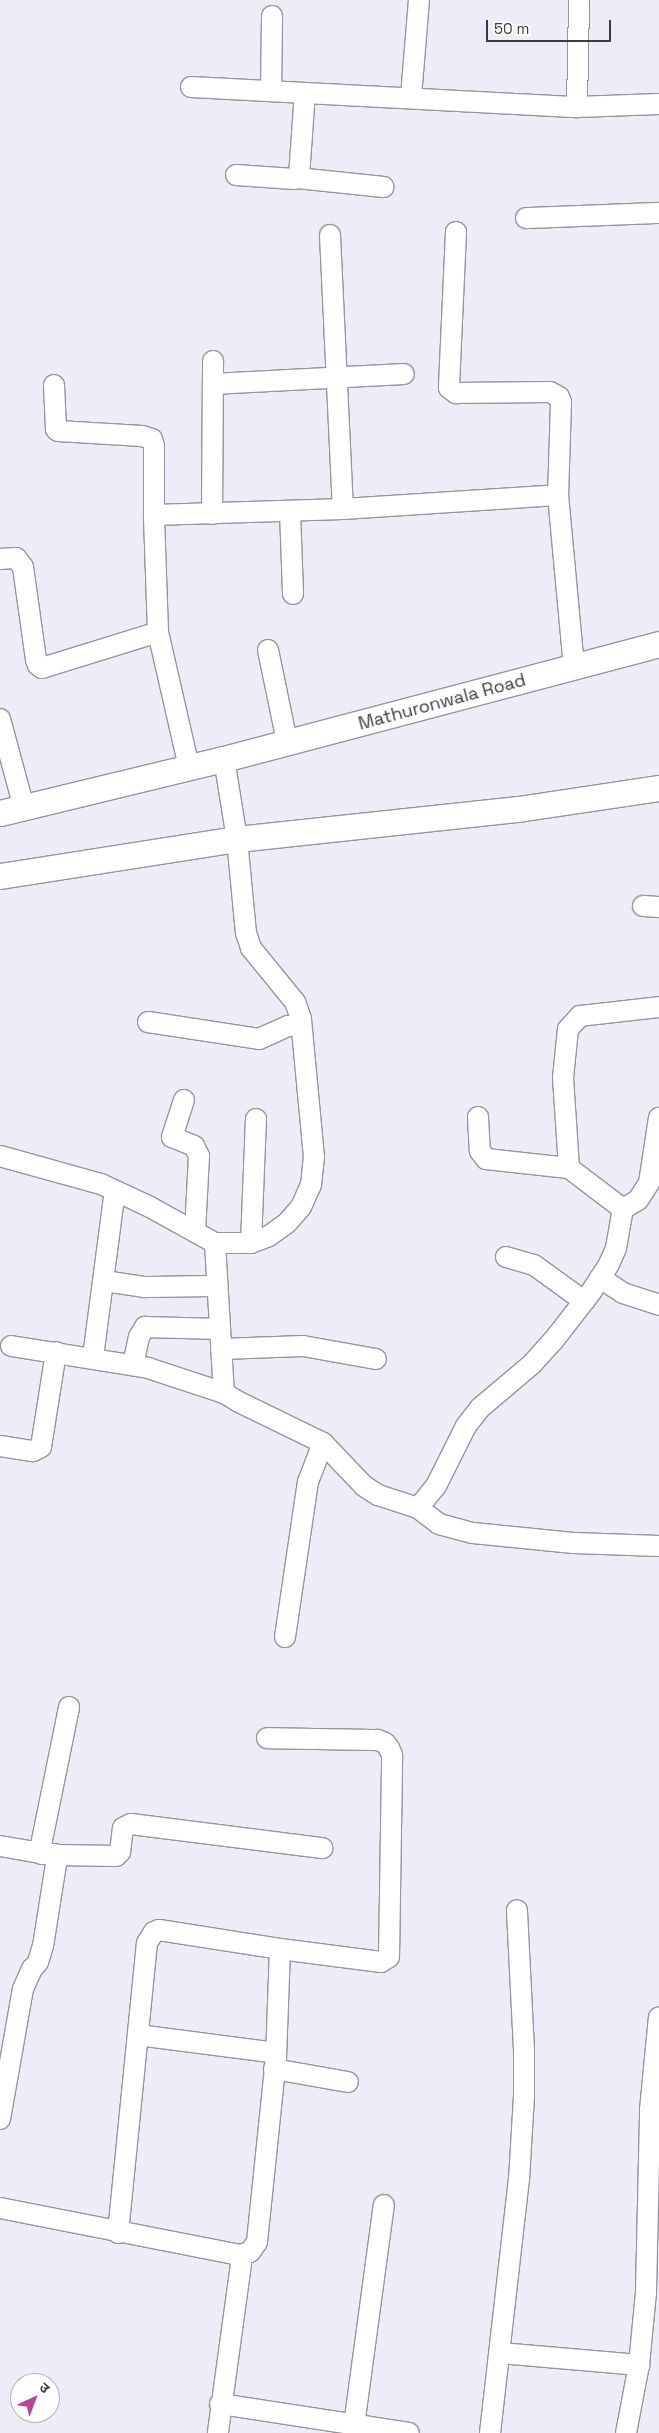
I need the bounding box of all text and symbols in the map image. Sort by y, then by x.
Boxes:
scale bar [489,10,614,42]
text: 50 m [494,19,529,38]
street label: Mathuronwala Road [356,669,528,735]
north arrow [10,2373,60,2423]
text: उ [35,2378,54,2397]

